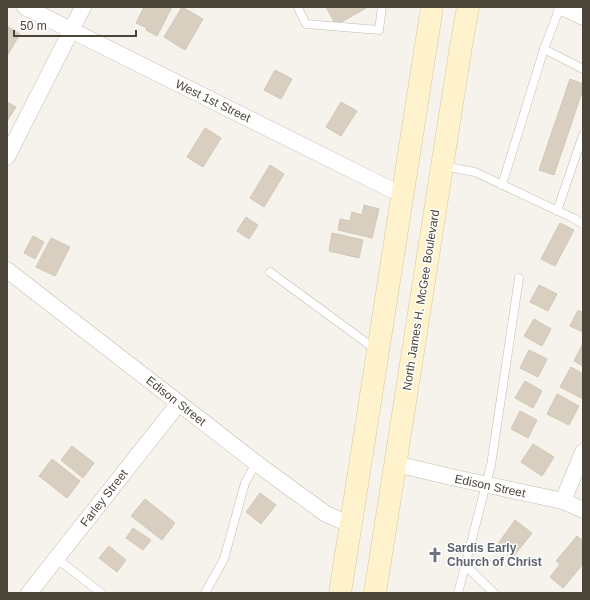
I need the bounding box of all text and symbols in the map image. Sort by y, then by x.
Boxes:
scale bar [14,12,136,38]
text: 50 m [20,19,47,33]
street label: West 1st Street [173,77,253,126]
street label: North James H. McGee Boulevard [400,209,442,391]
street label: Edison Street [143,373,209,429]
street label: Farley Street [77,466,131,529]
street label: Edison Street [453,472,527,500]
place label: Sardis Early Church of Christ [447,541,542,569]
church icon: Sardis Early Church of Christ [426,546,444,564]

